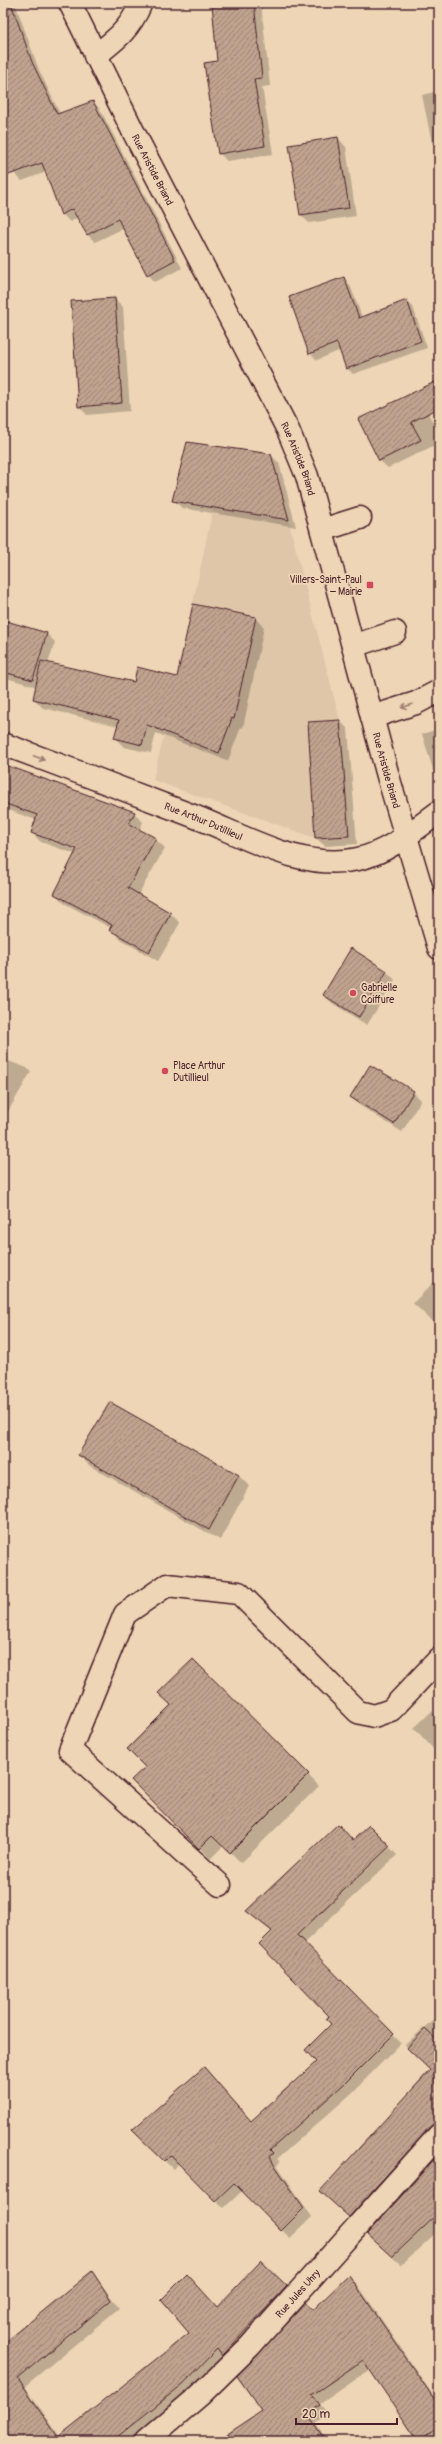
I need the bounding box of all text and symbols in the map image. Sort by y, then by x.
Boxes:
street label: Rue Aristide Briand [129,132,175,207]
street label: Rue Aristide Briand [278,420,317,497]
place label: Villers-Saint-Paul – Mairie [289,574,362,598]
marker: Villers-Saint-Paul – Mairie [365,580,375,590]
one-way arrow [400,703,413,710]
street label: Rue Aristide Briand [369,731,402,810]
one-way arrow [33,754,45,762]
street label: Rue Arthur Dutillieul [163,800,244,843]
place label: Gabrielle Coiffure [361,982,397,1006]
marker: Gabrielle Coiffure [348,988,358,998]
place label: Place Arthur Dutillieul [173,1060,226,1084]
marker: Place Arthur Dutillieul [160,1066,170,1076]
street label: Rue Jules Uhry [273,2267,323,2320]
scale bar [296,2400,397,2426]
text: 20 m [302,2407,331,2422]

